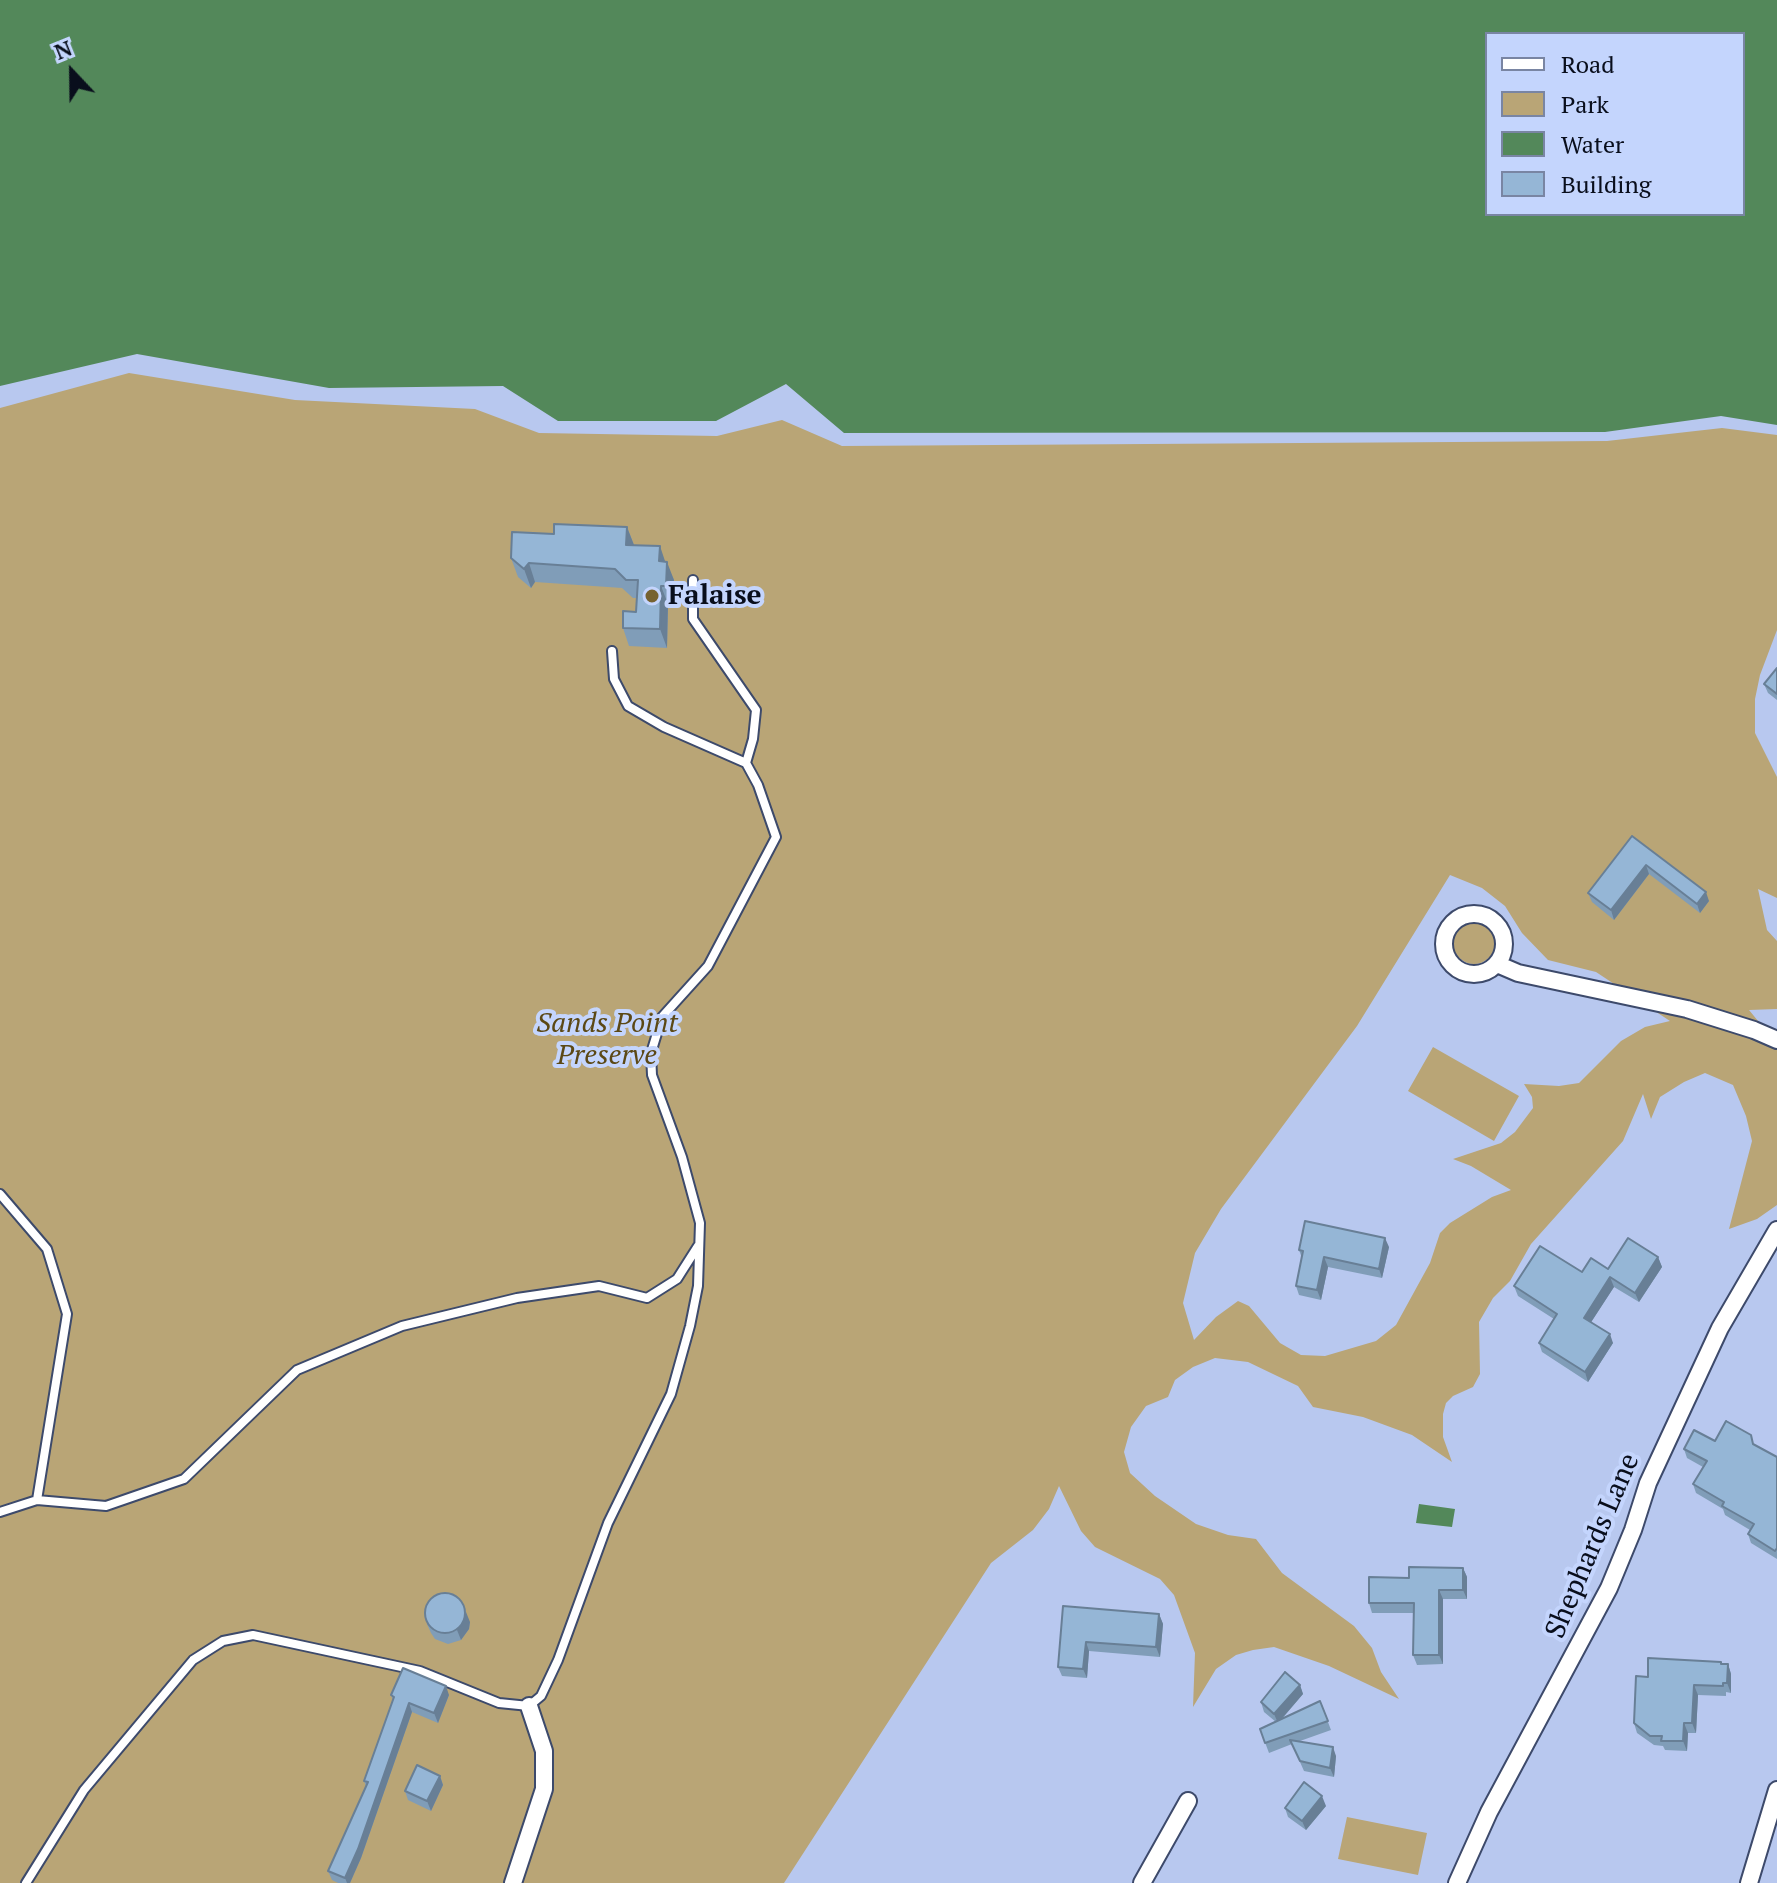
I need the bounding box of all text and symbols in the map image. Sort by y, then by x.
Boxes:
north arrow [32,32,112,112]
legend [1485,32,1745,216]
text: N [50,33,76,66]
text: Road [1561,48,1615,80]
text: Park [1561,88,1609,120]
text: Water [1561,128,1624,160]
text: Building [1561,168,1651,200]
place label: Falaise [668,579,762,613]
marker: Falaise [643,587,661,605]
park label: Sands Point Preserve [536,1007,678,1073]
street label: Shephards Lane [1539,1449,1647,1643]

